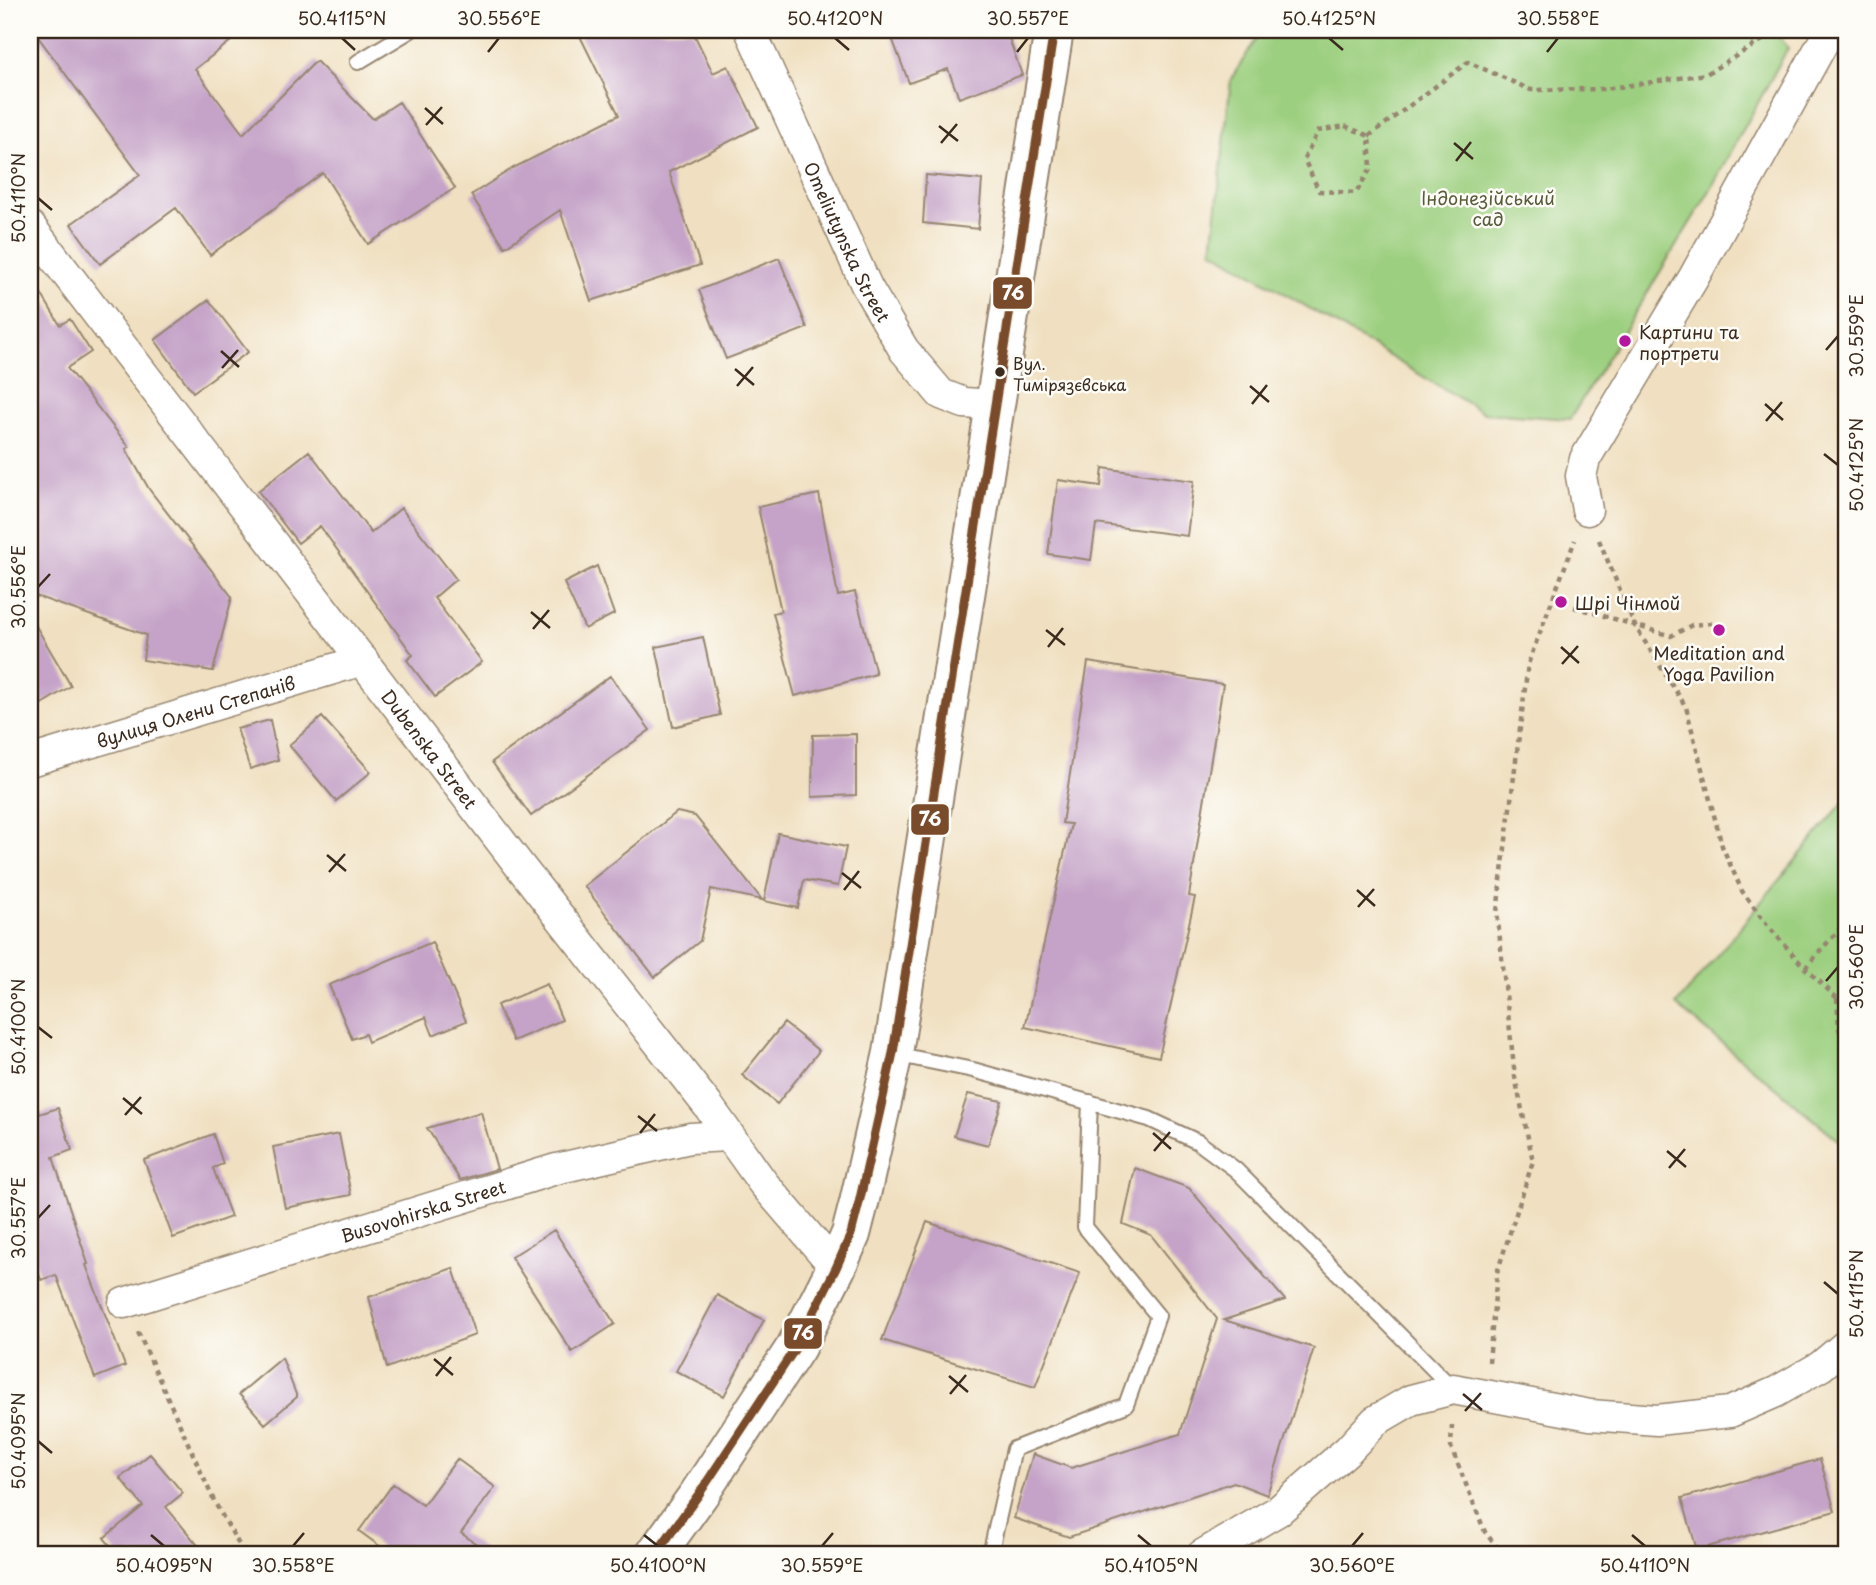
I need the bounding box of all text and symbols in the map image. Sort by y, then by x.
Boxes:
text: 50.4115°N [297,4,387,31]
text: 30.556°E [457,4,541,31]
text: 50.4120°N [787,4,883,31]
text: 30.557°E [987,4,1069,31]
text: 50.4125°N [1282,4,1376,31]
text: 30.558°E [1516,4,1600,31]
text: 50.4110°N [4,153,31,243]
street label: Omeliutynska Street [798,157,898,327]
park label: Індонезійський сад [1421,184,1555,232]
line badge: 76 [992,276,1033,310]
text: 76 [1002,278,1024,306]
text: 30.559°E [1842,294,1869,378]
place label: Картини та портрети [1639,318,1739,366]
marker: Картини та портрети [1617,333,1633,349]
place label: Вул. Тимірязєвська [1013,351,1126,396]
marker: Вул. Тимірязєвська [993,365,1007,379]
text: 50.4125°N [1842,418,1869,512]
text: 30.556°E [4,545,31,629]
place label: Шрі Чінмой [1575,589,1680,616]
marker: Шрі Чінмой [1553,594,1569,610]
marker: Meditation and Yoga Pavilion [1711,622,1727,638]
place label: Meditation and Yoga Pavilion [1653,639,1785,687]
street label: вулиця Олени Степанів [93,668,298,754]
street label: Dubenska Street [375,683,485,814]
line badge: 76 [910,803,950,836]
text: 76 [919,804,941,832]
text: 30.560°E [1842,924,1869,1010]
text: 50.4100°N [4,978,31,1076]
street label: Busovohirska Street [337,1172,509,1249]
text: 30.557°E [4,1177,31,1259]
text: 50.4115°N [1842,1249,1869,1339]
line badge: 76 [783,1317,823,1350]
text: 76 [792,1318,814,1346]
text: 50.4095°N [4,1392,31,1490]
text: 50.4095°N [115,1551,213,1578]
text: 30.558°E [251,1551,335,1578]
text: 50.4100°N [609,1551,707,1578]
text: 30.559°E [780,1551,864,1578]
text: 50.4105°N [1103,1551,1199,1578]
text: 30.560°E [1309,1551,1395,1578]
text: 50.4110°N [1600,1551,1690,1578]

